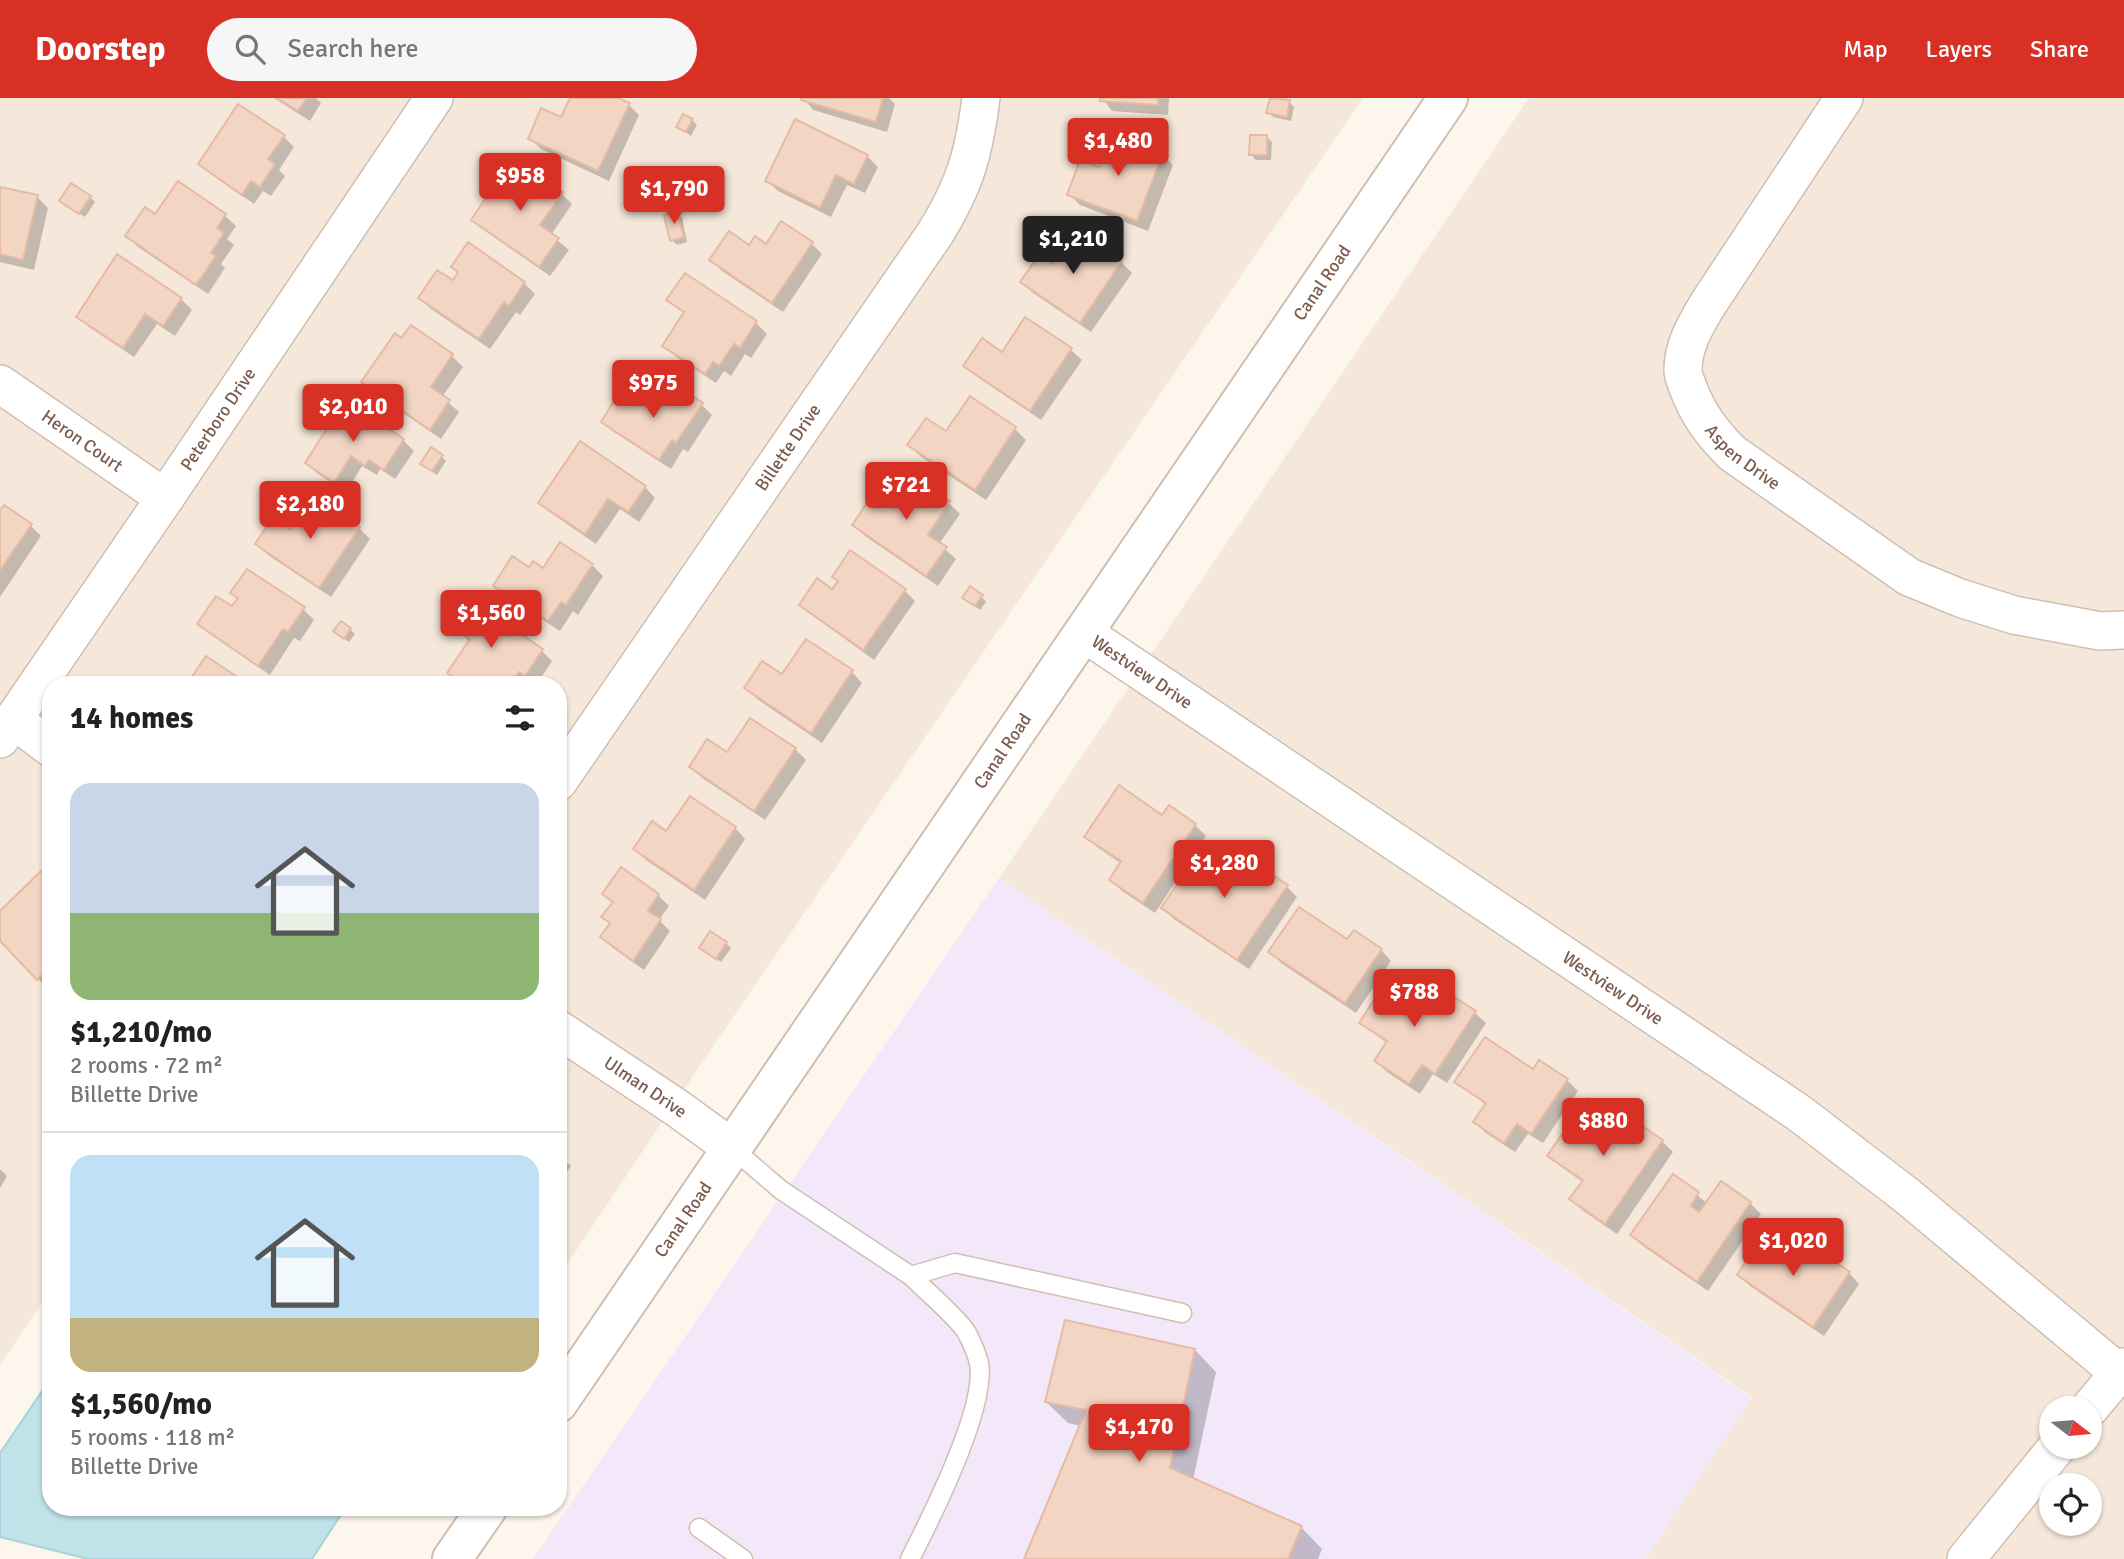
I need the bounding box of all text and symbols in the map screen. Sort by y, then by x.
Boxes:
search box [207,18,697,81]
text: Doorstep [35,29,165,70]
icon: search [231,30,269,68]
text: Search here [287,33,419,65]
text: Map [1843,34,1888,64]
text: Layers [1926,34,1992,64]
text: Share [2030,34,2089,64]
pin: $1,480 [1061,118,1175,178]
text: $1,480 [1084,126,1152,155]
pin: $958 [479,153,561,213]
text: $958 [495,161,545,190]
pin: $1,790 [617,166,731,226]
text: $1,790 [640,174,708,203]
pin: $1,210 [1016,216,1130,276]
text: $1,210 [1039,224,1107,253]
street label: Canal Road [1289,241,1356,325]
pin: $975 [612,360,694,420]
street label: Peterboro Drive [176,364,260,475]
text: $975 [628,368,678,397]
pin: $2,010 [296,384,410,444]
text: $2,010 [319,392,387,421]
street label: Billette Drive [750,400,826,495]
street label: Heron Court [37,405,127,477]
street label: Aspen Drive [1700,420,1785,494]
pin: $721 [865,462,947,522]
text: $721 [881,470,931,499]
pin: $2,180 [253,482,367,541]
text: $2,180 [276,489,344,518]
pin: $1,560 [434,590,548,650]
text: $1,560 [457,598,525,627]
street label: Westview Drive [1087,630,1197,714]
icon: filters [501,699,539,737]
text: 14 homes [70,700,193,737]
street label: Canal Road [969,709,1036,793]
icon: home [242,828,368,954]
pin: $1,280 [1167,840,1281,900]
text: $1,280 [1190,848,1258,877]
street label: Westview Drive [1558,946,1668,1030]
pin: $788 [1373,970,1455,1029]
text: $788 [1389,977,1439,1006]
text: $1,210/mo [70,1014,212,1051]
text: 2 rooms · 72 m² [70,1051,223,1080]
street label: Ulman Drive [600,1052,691,1123]
text: Billette Drive [70,1080,199,1109]
pin: $880 [1562,1098,1644,1158]
text: $880 [1578,1106,1628,1135]
street label: Canal Road [650,1178,717,1262]
icon: home [242,1200,368,1326]
pin: $1,020 [1736,1218,1850,1278]
text: $1,020 [1759,1226,1827,1255]
text: $1,560/mo [70,1386,212,1423]
north arrow [2039,1396,2102,1460]
map controls [2039,1396,2102,1536]
pin: $1,170 [1082,1404,1196,1464]
text: $1,170 [1105,1412,1173,1441]
text: 5 rooms · 118 m² [70,1423,235,1452]
text: Billette Drive [70,1452,199,1481]
button: locate [2039,1473,2102,1536]

